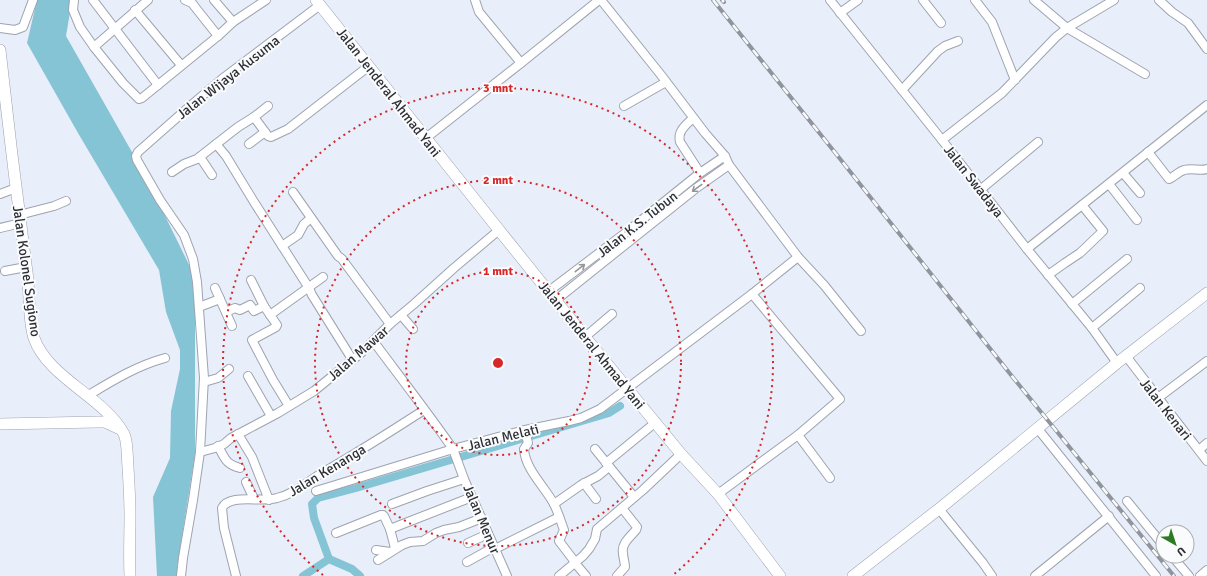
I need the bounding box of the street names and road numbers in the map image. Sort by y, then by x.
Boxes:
street label: Jalan Jenderal Ahmad Yani [333,24,444,160]
street label: Jalan Wijaya Kusuma [174,32,283,123]
street label: Jalan Swadaya [940,142,1007,221]
street label: Jalan K.S. Tubun [594,188,681,261]
street label: Jalan Kolonel Sugiono [9,204,44,338]
street label: Jalan Jenderal Ahmad Yani [535,278,648,413]
street label: Jalan Mawar [324,322,393,385]
street label: Jalan Kenari [1136,375,1195,444]
street label: Jalan Melati [466,420,541,455]
street label: Jalan Kenanga [286,441,369,500]
street label: Jalan Menur [459,482,504,557]

